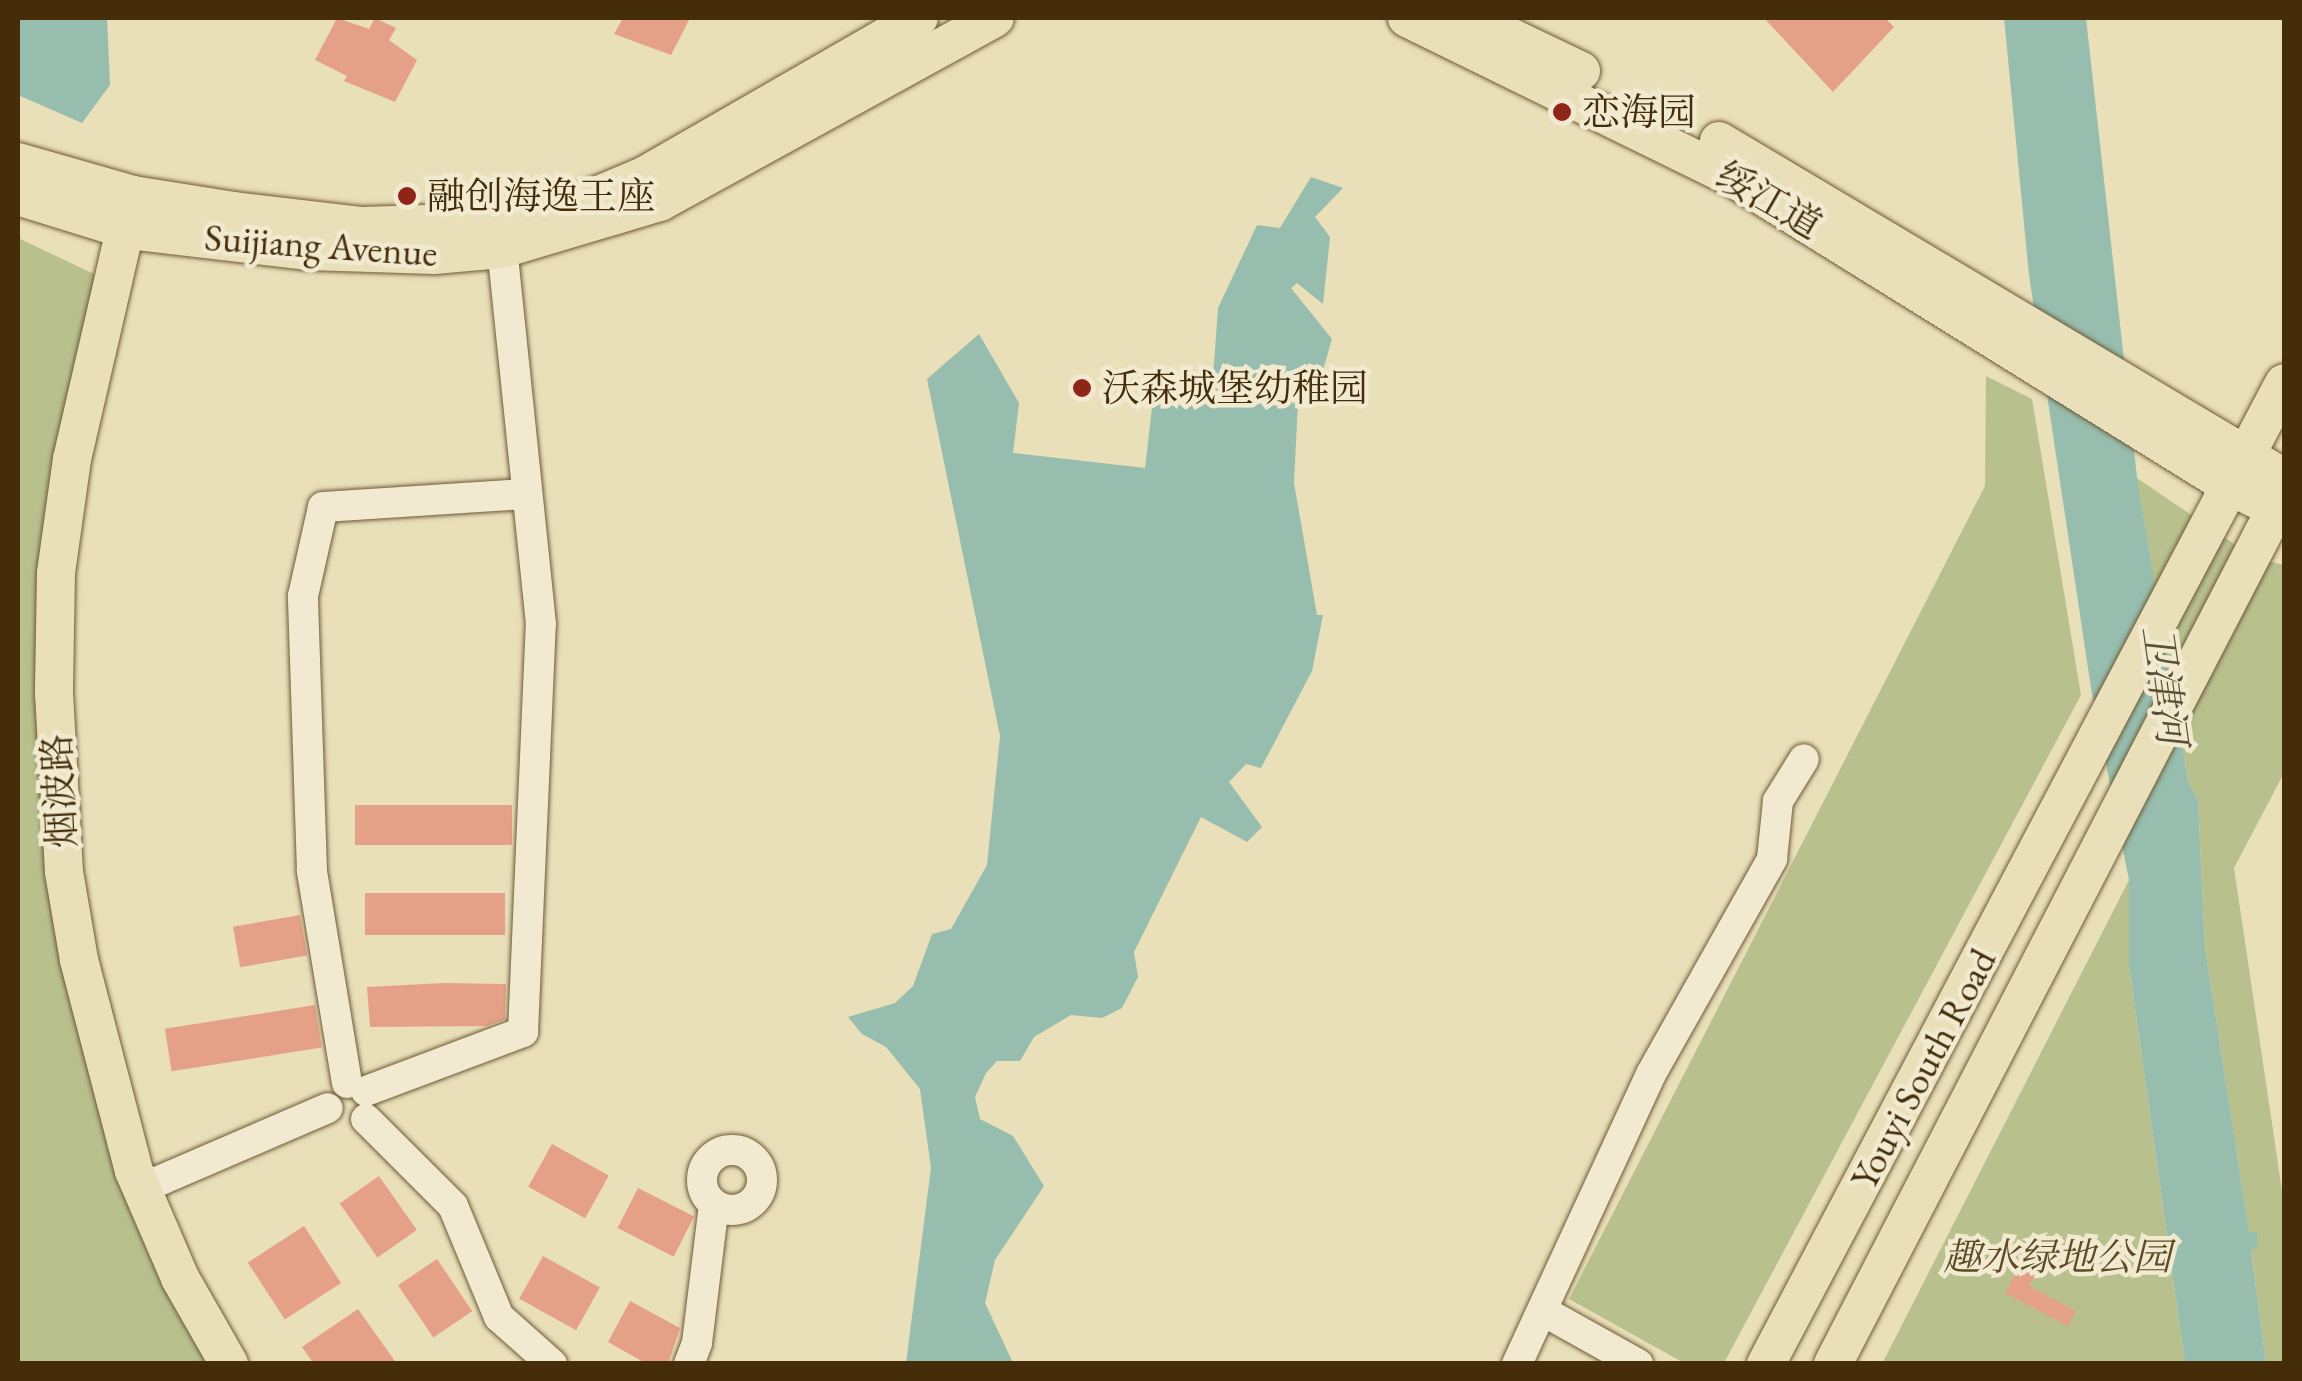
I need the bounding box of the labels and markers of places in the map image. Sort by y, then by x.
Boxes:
place label: 恋海园 [1582,89,1696,135]
marker: 恋海园 [1551,101,1573,123]
place label: 融创海逸王座 [427,173,655,219]
marker: 融创海逸王座 [396,185,418,207]
place label: 沃森城堡幼稚园 [1102,365,1368,411]
marker: 沃森城堡幼稚园 [1071,377,1093,399]

